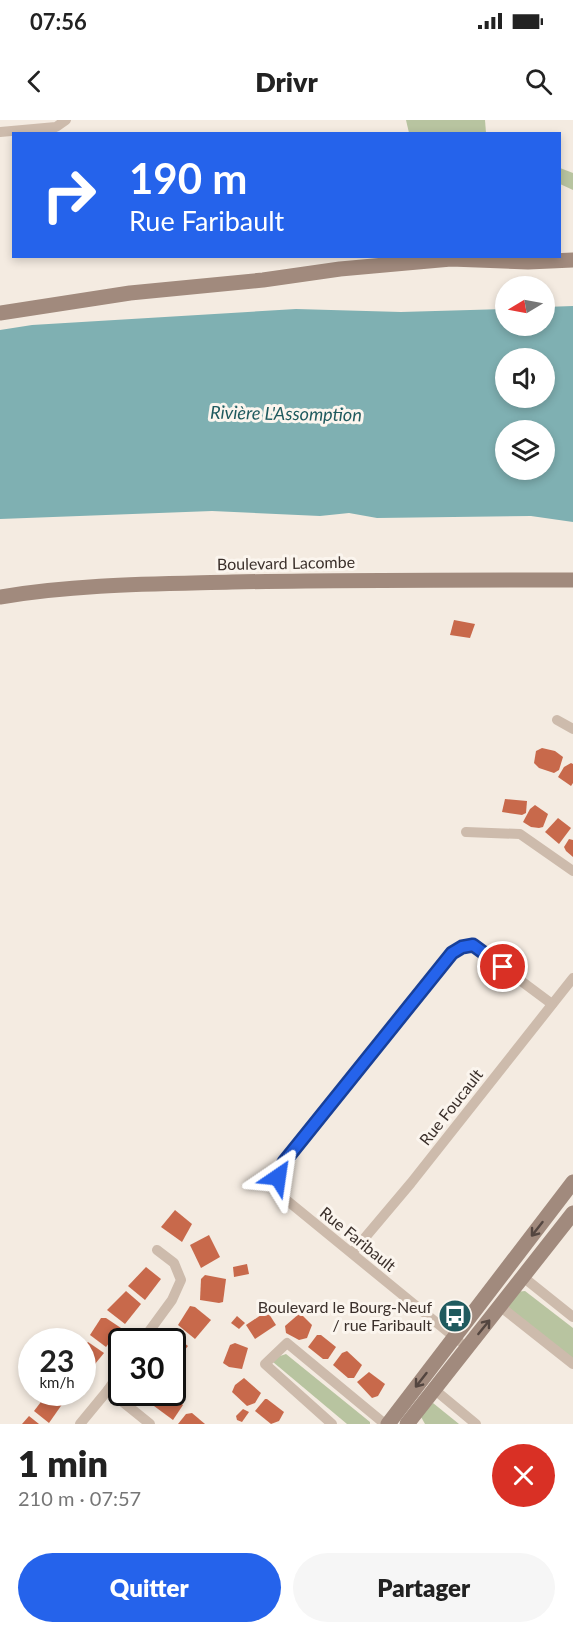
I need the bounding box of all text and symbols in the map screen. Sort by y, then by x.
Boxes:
text: 07:56 [30,8,87,35]
icon: back [18,65,51,98]
text: Drivr [255,65,318,98]
icon: search [522,65,555,98]
text: 190 m [129,153,247,203]
icon: right [30,156,108,234]
text: Rue Faribault [129,204,284,237]
north arrow [495,276,555,336]
map controls [495,276,555,480]
button: sound [495,348,555,408]
water label: Rivière L'Assomption [210,401,362,425]
button: layers [495,420,555,480]
street label: Boulevard Lacombe [217,552,355,573]
pin [477,941,528,992]
icon: arrive [486,950,519,983]
street label: Rue Foucault [415,1065,486,1149]
position arrow [246,1145,310,1209]
street label: Rue Faribault [317,1202,400,1275]
one-way arrow [531,1220,544,1236]
place label: Boulevard le Bourg-Neuf / rue Faribault [258,1297,432,1334]
bus stop icon: Boulevard le Bourg-Neuf / rue Faribault [437,1298,473,1334]
one-way arrow [478,1319,491,1335]
speed limit sign: 30 [108,1328,186,1406]
text: 23 [40,1342,74,1378]
one-way arrow [414,1372,427,1388]
text: km/h [39,1373,75,1391]
text: 1 min [18,1441,108,1485]
button: close [492,1444,555,1507]
text: 210 m · 07:57 [18,1486,141,1510]
button: Quitter [18,1553,281,1622]
button: Partager [293,1553,555,1622]

